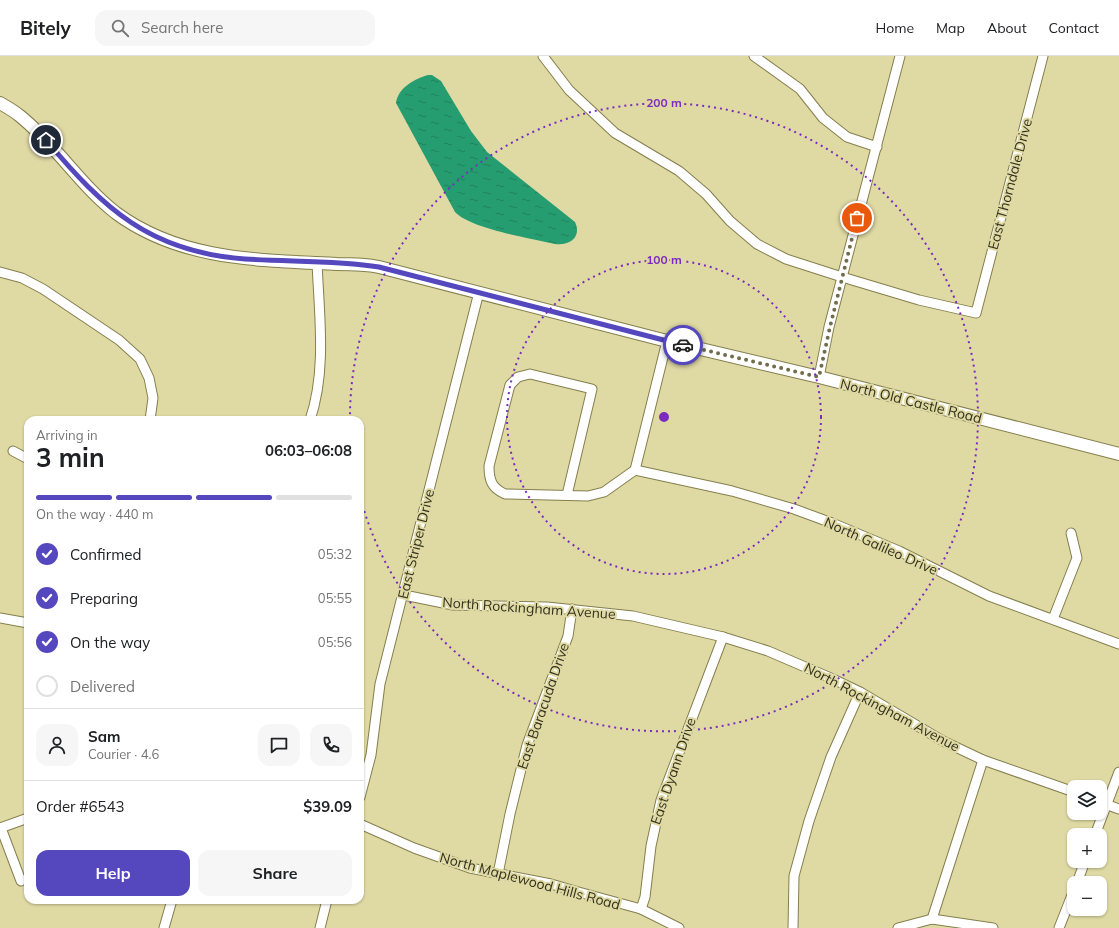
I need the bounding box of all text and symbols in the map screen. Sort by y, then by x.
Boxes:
search box [95,10,375,46]
text: Bitely [20,16,71,40]
icon: search [109,17,131,39]
text: Search here [141,18,223,37]
text: Home [875,19,914,37]
text: Map [936,19,965,37]
text: About [987,19,1027,37]
text: Contact [1049,19,1099,37]
text: 200 m [646,95,682,110]
street label: East Thorndale Drive [984,116,1036,252]
pin [29,123,63,157]
icon: home [35,129,57,151]
pin [840,201,874,235]
icon: bag [846,207,868,229]
text: 100 m [646,252,682,267]
courier [663,325,703,365]
icon: car [672,334,694,356]
street label: North Old Castle Road [838,375,984,427]
centre of rings [657,410,671,424]
text: Arriving in [36,427,98,443]
text: 3 min [36,441,105,474]
text: 06:03–06:08 [265,441,352,460]
street label: East Striper Drive [394,487,438,601]
text: On the way · 440 m [36,506,153,522]
street label: North Galileo Drive [821,513,941,579]
icon: check [36,543,58,565]
text: Confirmed [70,545,141,564]
text: 05:32 [318,546,352,562]
icon: check [36,587,58,609]
text: Preparing [70,589,138,608]
text: 05:55 [318,590,352,606]
street label: North Rockingham Avenue [442,593,616,623]
icon: check [36,631,58,653]
text: On the way [70,633,150,652]
text: 05:56 [318,634,352,650]
street label: East Baracuda Drive [513,640,573,772]
street label: North Rockingham Avenue [801,658,963,756]
text: Delivered [70,677,135,696]
street label: East Dyann Drive [646,715,700,827]
button: person [36,724,78,766]
button: chat [258,724,300,766]
button: phone [310,724,352,766]
text: Sam [88,727,120,746]
text: Courier · 4.6 [88,746,159,762]
map controls [1067,780,1107,916]
button: layers [1067,780,1107,820]
text: Order #6543 [36,797,124,816]
text: $39.09 [303,797,352,816]
button: + [1067,828,1107,868]
street label: North Maplewood Hills Road [438,848,622,914]
button: Help [36,850,190,896]
button: Share [198,850,352,896]
button: − [1067,876,1107,916]

